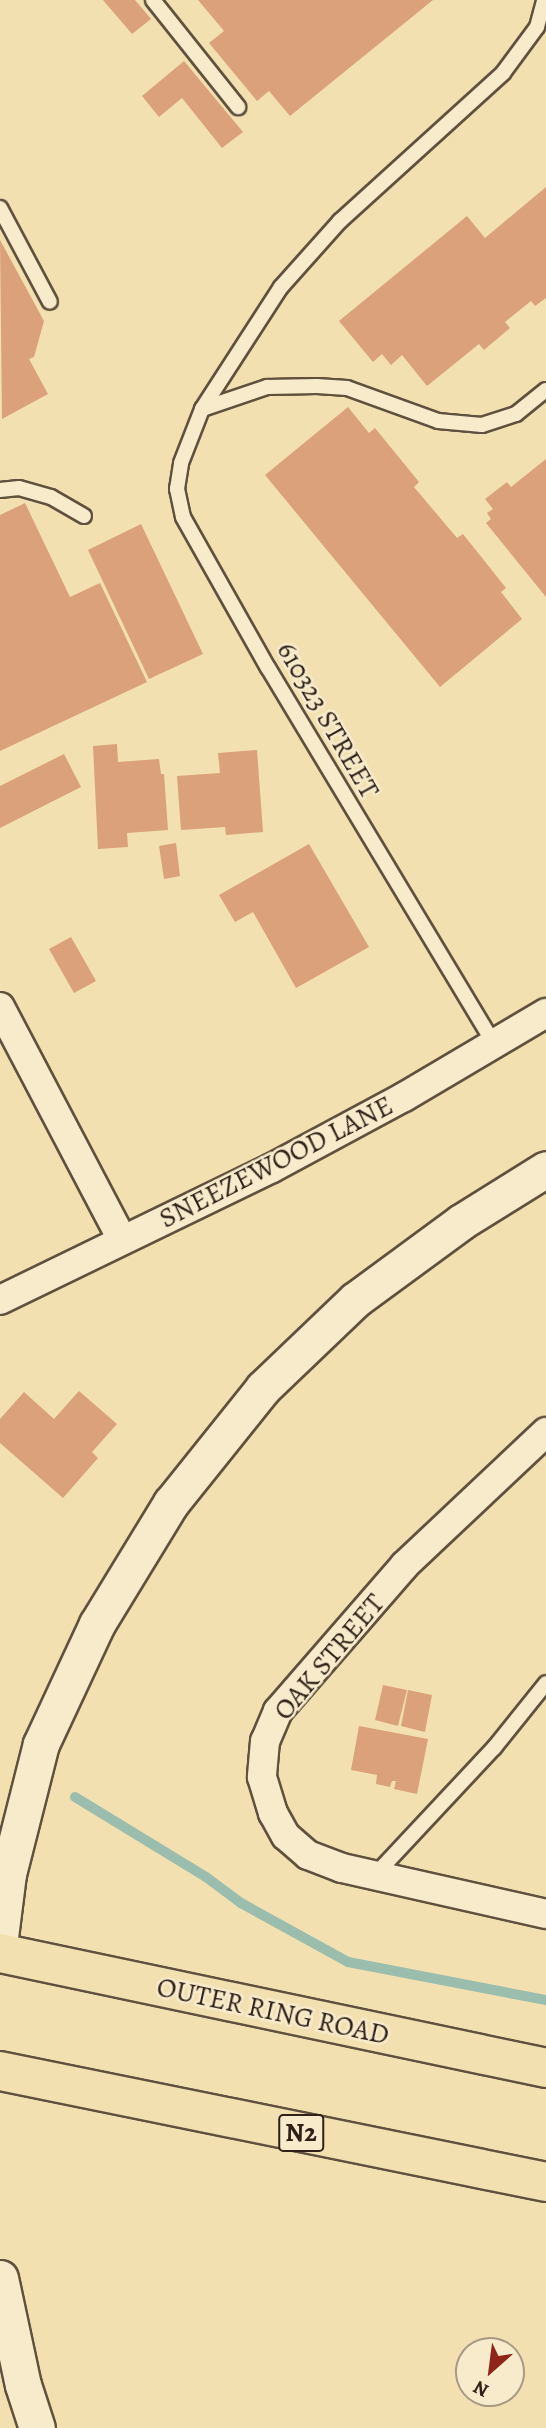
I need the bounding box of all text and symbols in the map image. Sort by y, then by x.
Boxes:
street label: 610323 STREET [270,636,386,804]
street label: SNEEZEWOOD LANE [154,1089,398,1235]
street label: OAK STREET [267,1587,391,1727]
street label: OUTER RING ROAD [154,1970,392,2052]
road number: N2 [278,2110,324,2156]
north arrow [455,2337,525,2407]
text: N [469,2374,493,2404]

